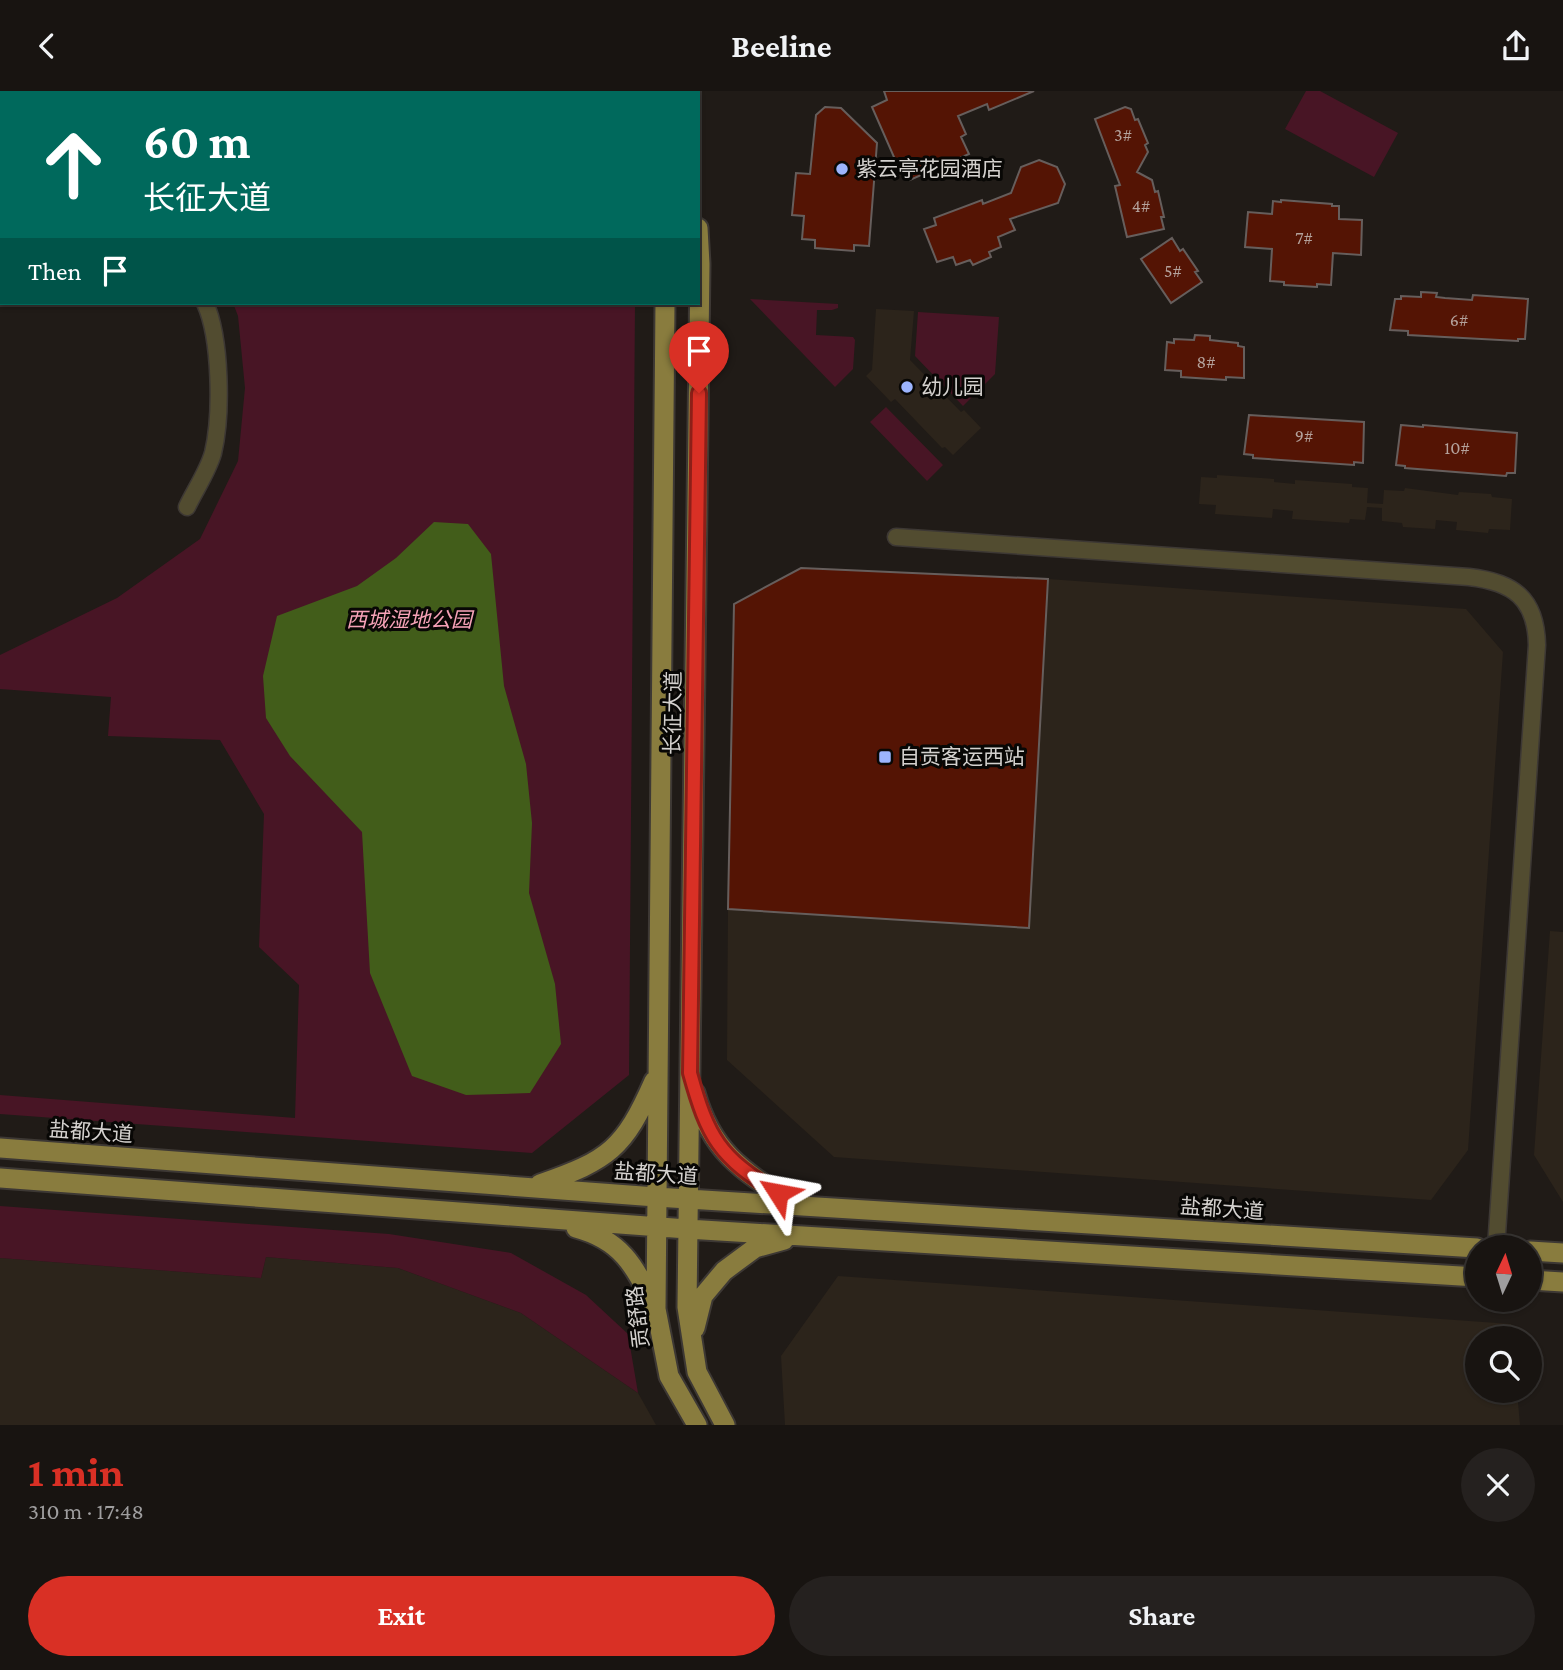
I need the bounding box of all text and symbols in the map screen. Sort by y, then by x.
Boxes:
icon: back [28,27,66,65]
icon: share [1497,27,1535,65]
text: Beeline [731,28,832,64]
text: 60 m [143,114,250,169]
icon: ahead [28,119,119,210]
house number: 3# [1114,125,1132,145]
place label: 紫云亭花园酒店 [856,157,1003,181]
marker: 紫云亭花园酒店 [834,161,850,177]
text: 长征大道 [143,180,271,216]
house number: 4# [1132,196,1150,216]
house number: 7# [1295,228,1313,248]
icon: arrive [96,252,134,290]
text: Then [28,257,82,286]
house number: 5# [1164,261,1182,281]
house number: 6# [1450,310,1468,330]
pin [669,321,729,393]
icon: arrive [680,332,718,370]
house number: 8# [1197,352,1215,372]
place label: 幼儿园 [921,375,984,399]
marker: 幼儿园 [899,379,915,395]
house number: 9# [1295,426,1313,446]
house number: 10# [1444,438,1470,458]
park label: 西城湿地公园 [346,608,475,632]
street label: 长征大道 [660,671,686,755]
place label: 自贡客运西站 [899,745,1025,769]
marker: 自贡客运西站 [877,749,893,765]
street label: 盐都大道 [48,1117,134,1147]
position arrow [741,1156,815,1230]
street label: 盐都大道 [613,1159,699,1189]
street label: 盐都大道 [1179,1194,1265,1224]
north arrow [1465,1235,1542,1313]
map controls [1465,1235,1542,1403]
street label: 贡舒路 [622,1284,654,1350]
button: search [1465,1326,1542,1403]
text: 1 min [28,1448,124,1495]
button: close [1461,1448,1535,1522]
text: 310 m · 17:48 [28,1498,144,1524]
button: Exit [28,1576,775,1656]
button: Share [789,1576,1535,1656]

